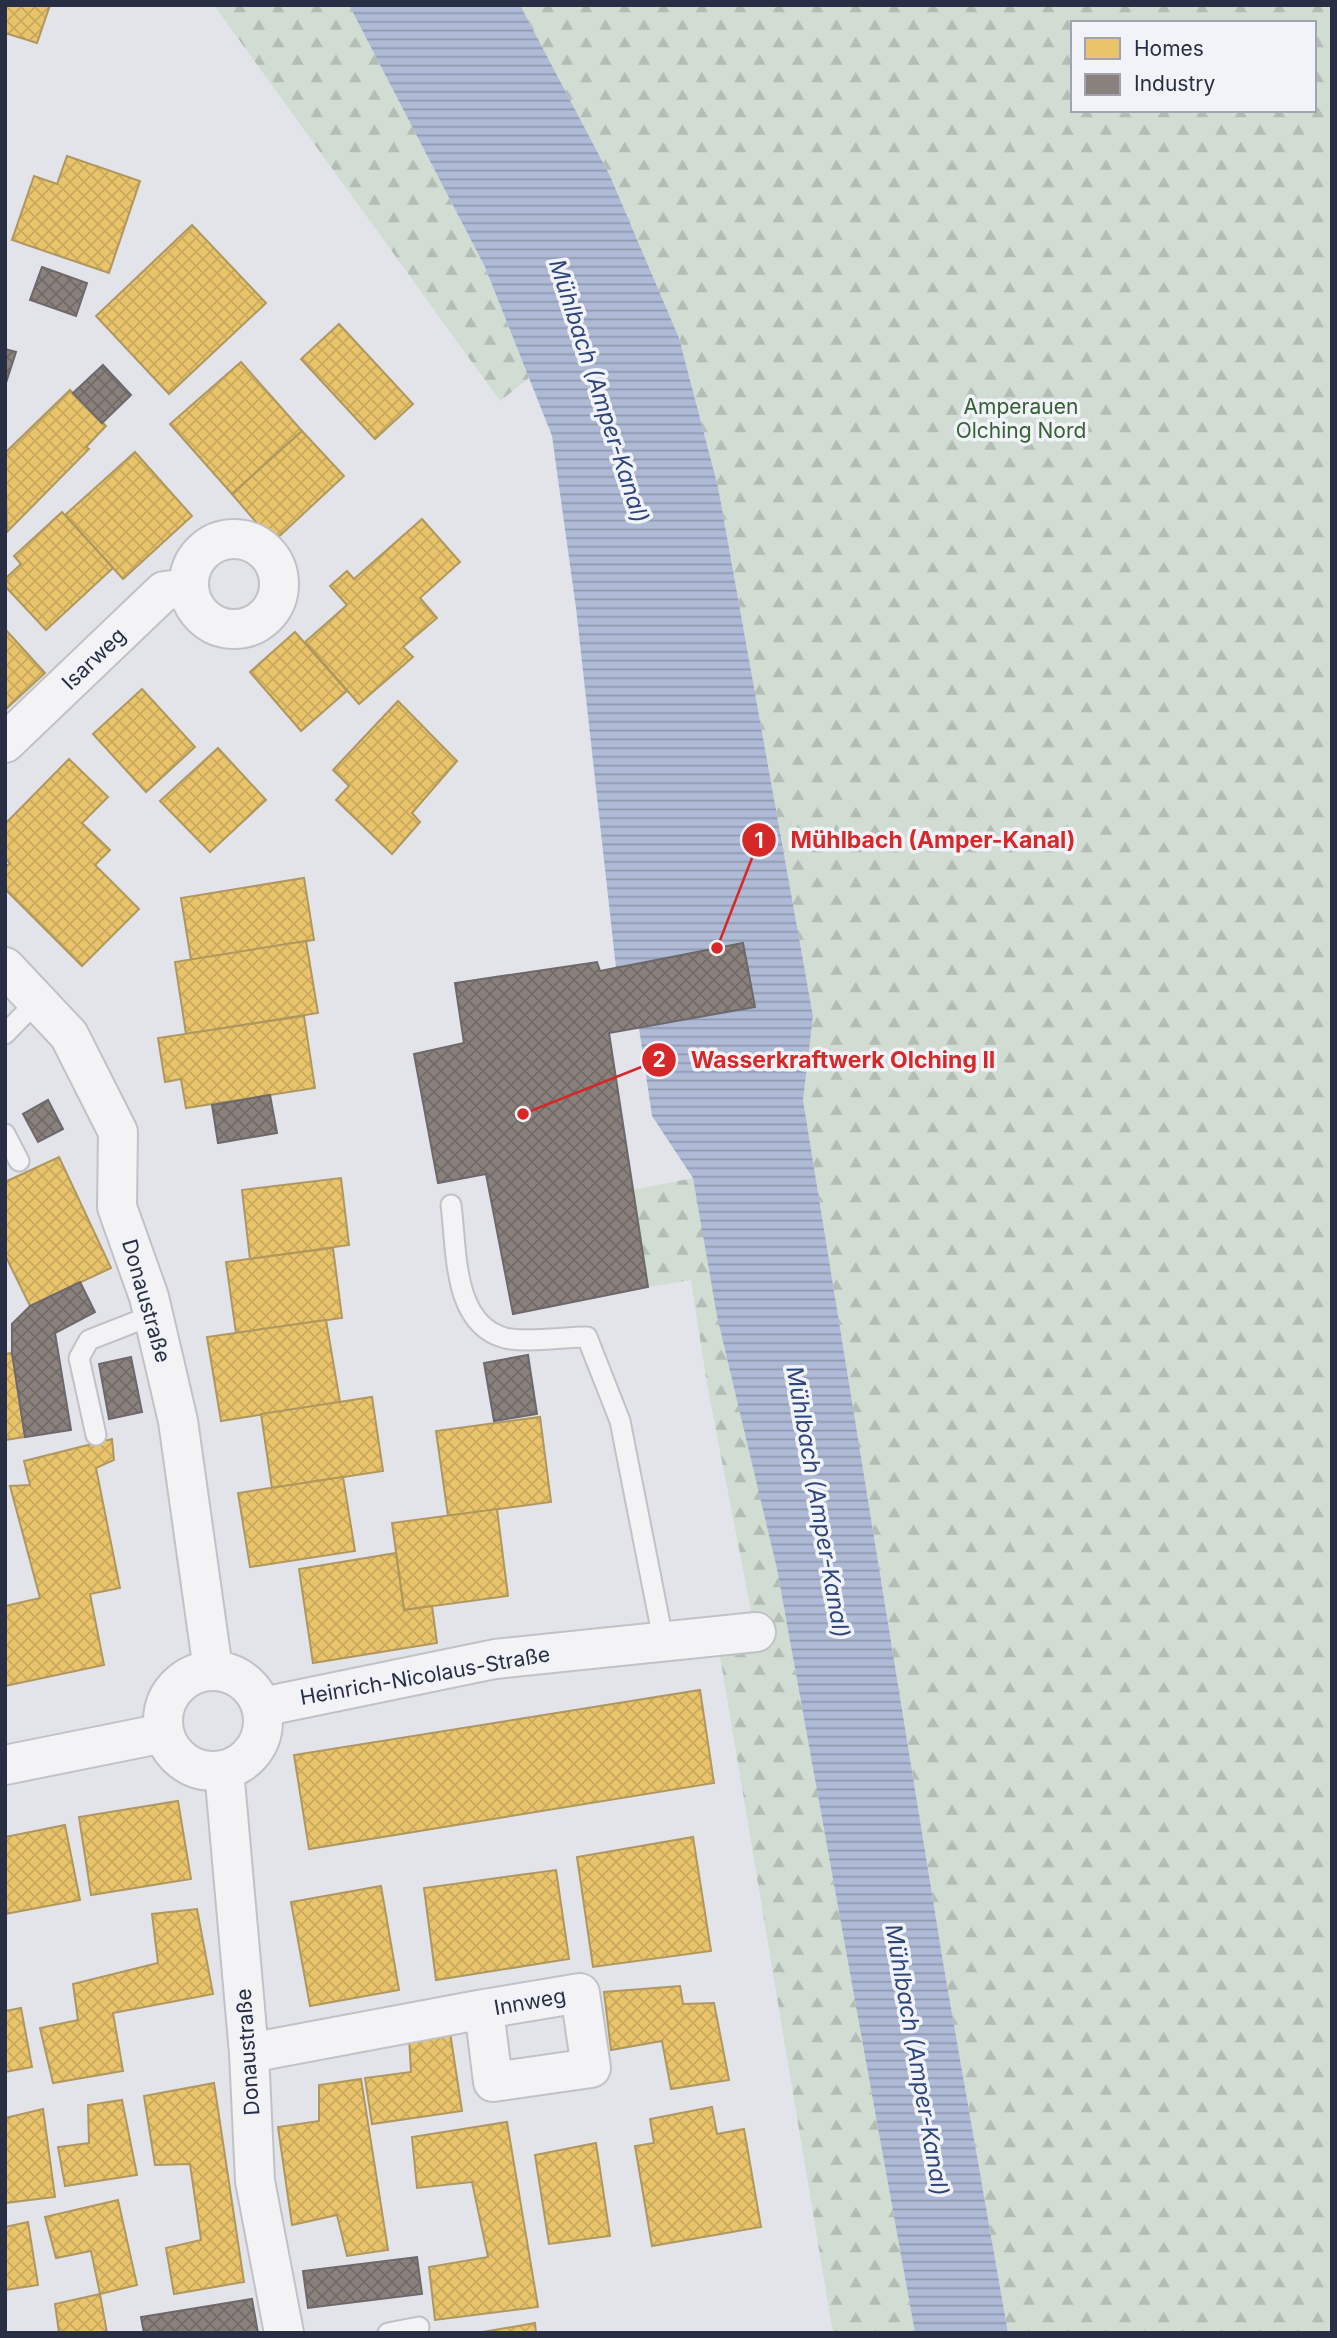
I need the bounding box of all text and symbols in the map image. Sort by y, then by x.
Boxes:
legend [1071,21,1316,112]
text: Homes [1134,36,1204,61]
text: Industry [1134,71,1216,96]
water label: Mühlbach (Amper-Kanal) [543,256,655,526]
park label: Amperauen Olching Nord [956,394,1086,443]
street label: Isarweg [57,622,131,695]
callout: Mühlbach (Amper-Kanal) [742,818,1089,862]
text: Mühlbach (Amper-Kanal) [791,826,1075,854]
text: 1 [754,828,764,853]
callout: Wasserkraftwerk Olching II [642,1038,1009,1082]
text: Wasserkraftwerk Olching II [691,1046,995,1074]
text: 2 [652,1047,666,1072]
street label: Donaustraße [117,1236,176,1365]
water label: Mühlbach (Amper-Kanal) [780,1364,856,1640]
street label: Heinrich-Nicolaus-Straße [298,1641,552,1710]
water label: Mühlbach (Amper-Kanal) [879,1922,955,2198]
street label: Innweg [492,1983,568,2020]
street label: Donaustraße [231,1988,264,2116]

